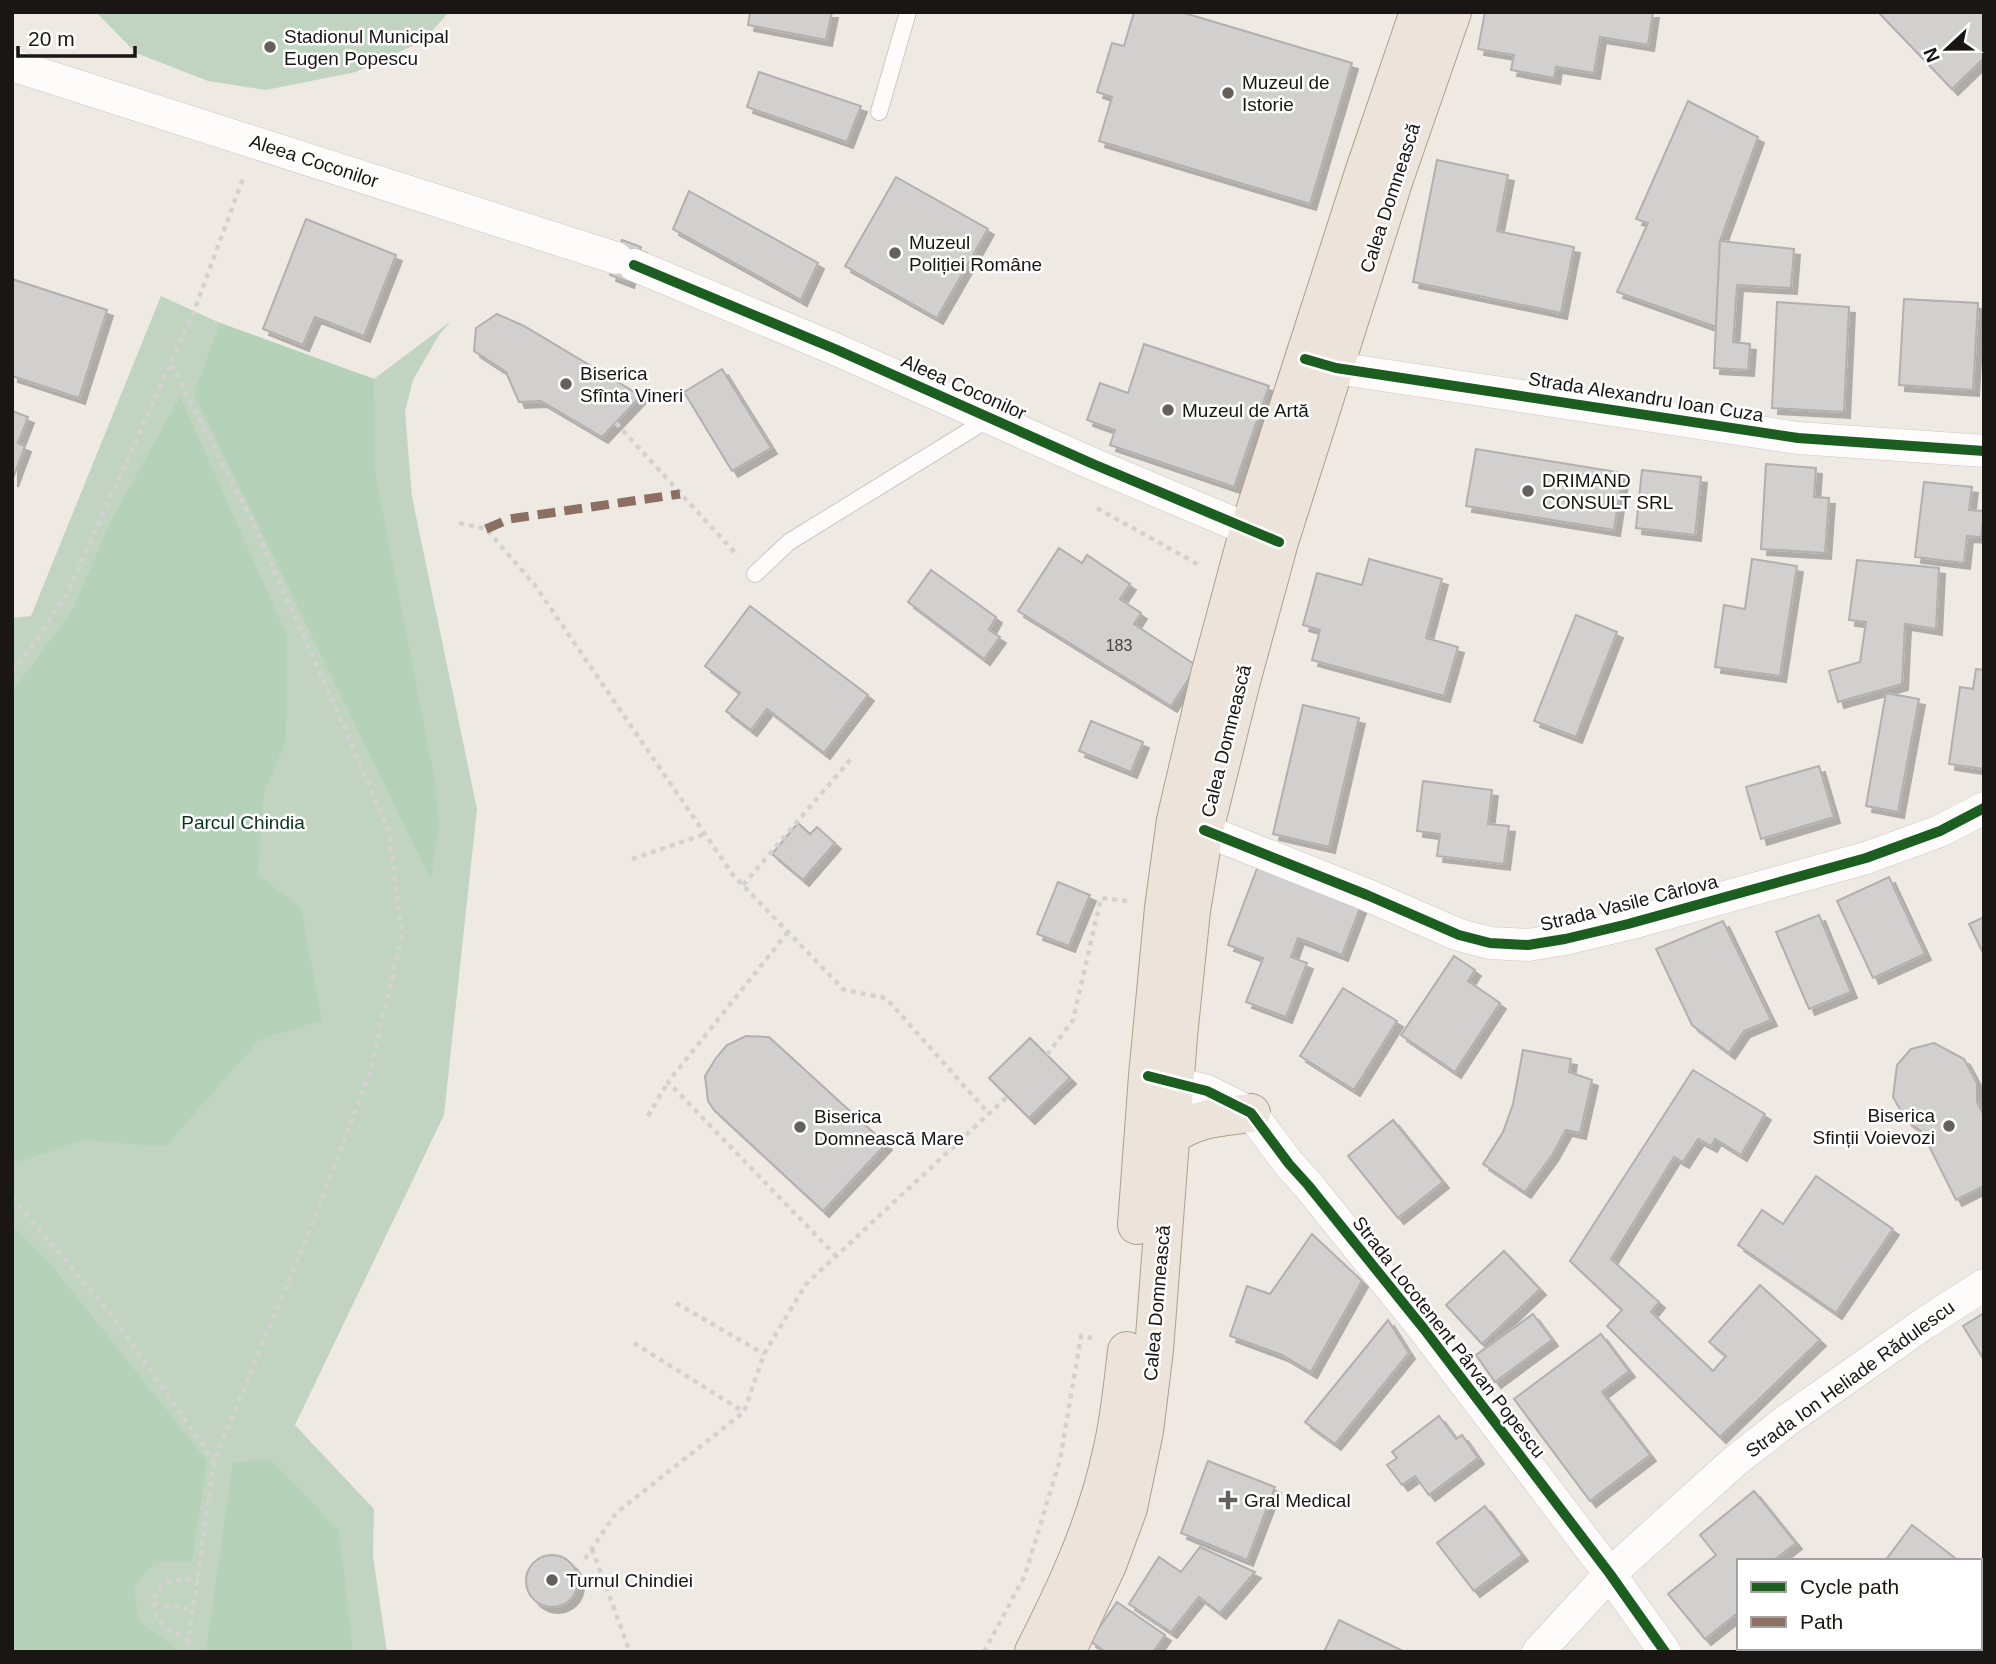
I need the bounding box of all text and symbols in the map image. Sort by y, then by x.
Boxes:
scale bar [18,14,135,58]
north arrow [1912,14,1982,84]
place label: Stadionul Municipal Eugen Popescu [284,26,449,69]
text: 20 m [28,27,75,50]
marker: Stadionul Municipal Eugen Popescu [262,39,278,55]
text: N [1919,45,1944,65]
place label: Muzeul de Istorie [1242,72,1330,115]
marker: Muzeul de Istorie [1220,85,1236,101]
street label: Calea Domnească [1356,120,1424,276]
street label: Aleea Coconilor [247,130,382,192]
place label: Muzeul Poliției Române [909,232,1042,275]
marker: Muzeul Poliției Române [887,245,903,261]
street label: Aleea Coconilor [898,350,1030,424]
place label: Biserica Sfînta Vineri [580,363,683,406]
street label: Strada Alexandru Ioan Cuza [1527,368,1765,426]
marker: Biserica Sfînta Vineri [558,376,574,392]
place label: Muzeul de Artă [1182,400,1309,421]
marker: Muzeul de Artă [1160,402,1176,418]
place label: DRIMAND CONSULT SRL [1542,470,1673,513]
marker: DRIMAND CONSULT SRL [1520,483,1536,499]
house number: 183 [1106,637,1132,654]
street label: Calea Domnească [1197,662,1255,819]
park label: Parcul Chindia [181,812,305,833]
street label: Strada Vasile Cârlova [1538,871,1720,935]
place label: Biserica Sfinții Voievozi [1812,1105,1935,1148]
place label: Biserica Domnească Mare [814,1106,964,1149]
marker: Biserica Sfinții Voievozi [1941,1118,1957,1134]
marker: Biserica Domnească Mare [792,1119,808,1135]
street label: Strada Locotenent Pârvan Popescu [1348,1212,1550,1462]
street label: Calea Domnească [1140,1224,1174,1382]
street label: Strada Ion Heliade Rădulescu [1742,1296,1958,1462]
marker: Gral Medical [1218,1490,1238,1510]
place label: Gral Medical [1244,1490,1351,1511]
legend [1737,1559,1982,1650]
place label: Turnul Chindiei [566,1570,693,1591]
marker: Turnul Chindiei [544,1572,560,1588]
text: Cycle path [1800,1575,1899,1598]
text: Path [1800,1610,1843,1633]

